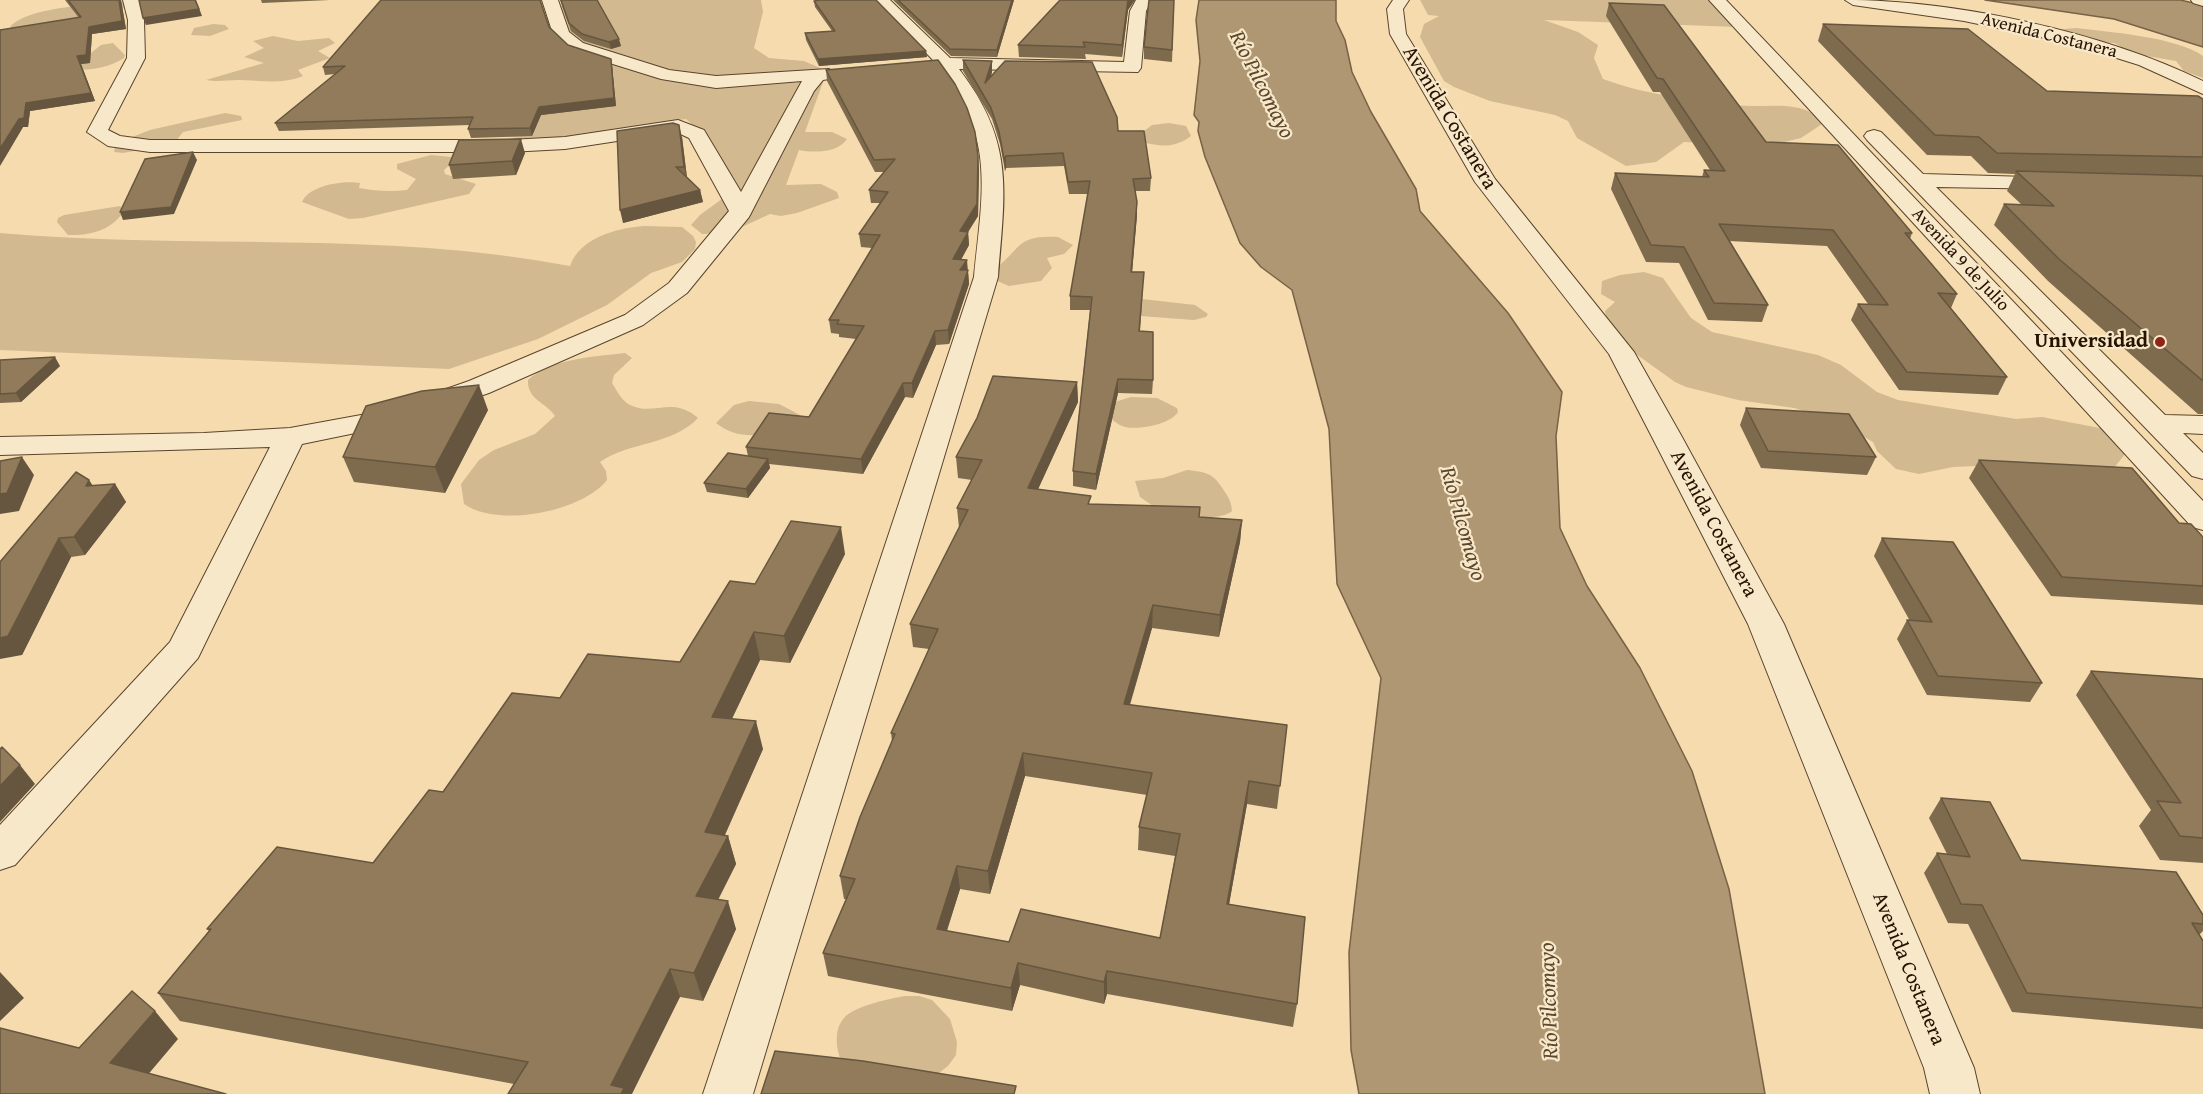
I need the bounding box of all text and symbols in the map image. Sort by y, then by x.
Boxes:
street label: Avenida Costanera [1979,9,2119,63]
water label: Río Pilcomayo [1223,27,1299,143]
street label: Avenida Costanera [1396,42,1502,194]
street label: Avenida 9 de Julio [1907,204,2013,316]
place label: Universidad [2034,329,2148,355]
marker: Universidad [2153,335,2167,349]
street label: Avenida Costanera [1664,446,1762,602]
water label: Río Pilcomayo [1433,464,1491,584]
street label: Avenida Costanera [1866,889,1950,1049]
water label: Río Pilcomayo [1535,942,1565,1060]

